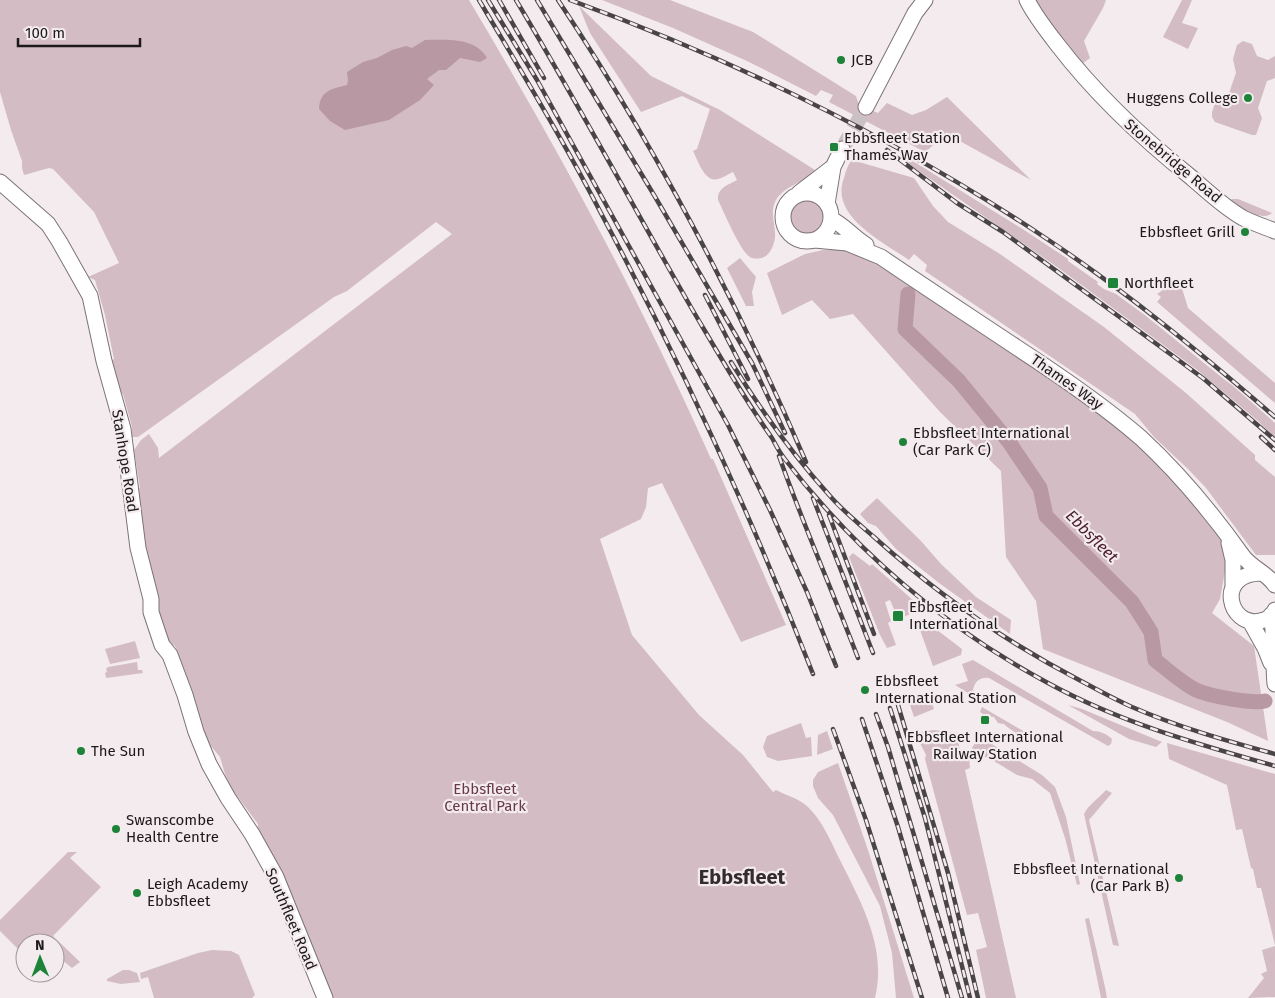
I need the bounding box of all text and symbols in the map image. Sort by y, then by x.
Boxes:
scale bar [18,15,140,47]
text: 100 m [25,24,65,42]
place label: JCB [851,51,873,69]
marker: JCB [835,54,847,66]
place label: Huggens College [1126,89,1238,107]
marker: Huggens College [1242,92,1254,104]
street label: Stonebridge Road [1121,115,1225,207]
place label: Ebbsfleet Station Thames Way [844,129,960,164]
marker: Ebbsfleet Station Thames Way [828,141,840,153]
place label: Ebbsfleet Grill [1139,223,1236,241]
marker: Ebbsfleet Grill [1239,226,1251,238]
place label: Northfleet [1124,274,1194,292]
marker: Northfleet [1106,276,1120,290]
street label: Thames Way [1027,351,1107,414]
street label: Stanhope Road [108,408,142,514]
place label: Ebbsfleet International (Car Park C) [913,424,1070,459]
marker: Ebbsfleet International (Car Park C) [897,436,909,448]
water label: Ebbsfleet [1062,506,1122,566]
place label: Ebbsfleet International [909,598,999,633]
marker: Ebbsfleet International [891,609,905,623]
place label: Ebbsfleet International Station [875,672,1017,707]
marker: Ebbsfleet International Station [859,684,871,696]
marker: Ebbsfleet International Railway Station [979,714,991,726]
place label: Ebbsfleet International Railway Station [907,728,1064,763]
place label: The Sun [91,742,145,760]
marker: The Sun [75,745,87,757]
park label: Ebbsfleet Central Park [444,780,526,815]
place label: Swanscombe Health Centre [126,811,219,846]
marker: Swanscombe Health Centre [110,823,122,835]
place label: Ebbsfleet International (Car Park B) [1013,860,1170,895]
street label: Southfleet Road [261,865,321,973]
district label: Ebbsfleet [699,865,785,889]
marker: Ebbsfleet International (Car Park B) [1173,872,1185,884]
place label: Leigh Academy Ebbsfleet [147,875,249,910]
marker: Leigh Academy Ebbsfleet [131,887,143,899]
north arrow [15,933,65,983]
text: N [35,937,45,954]

